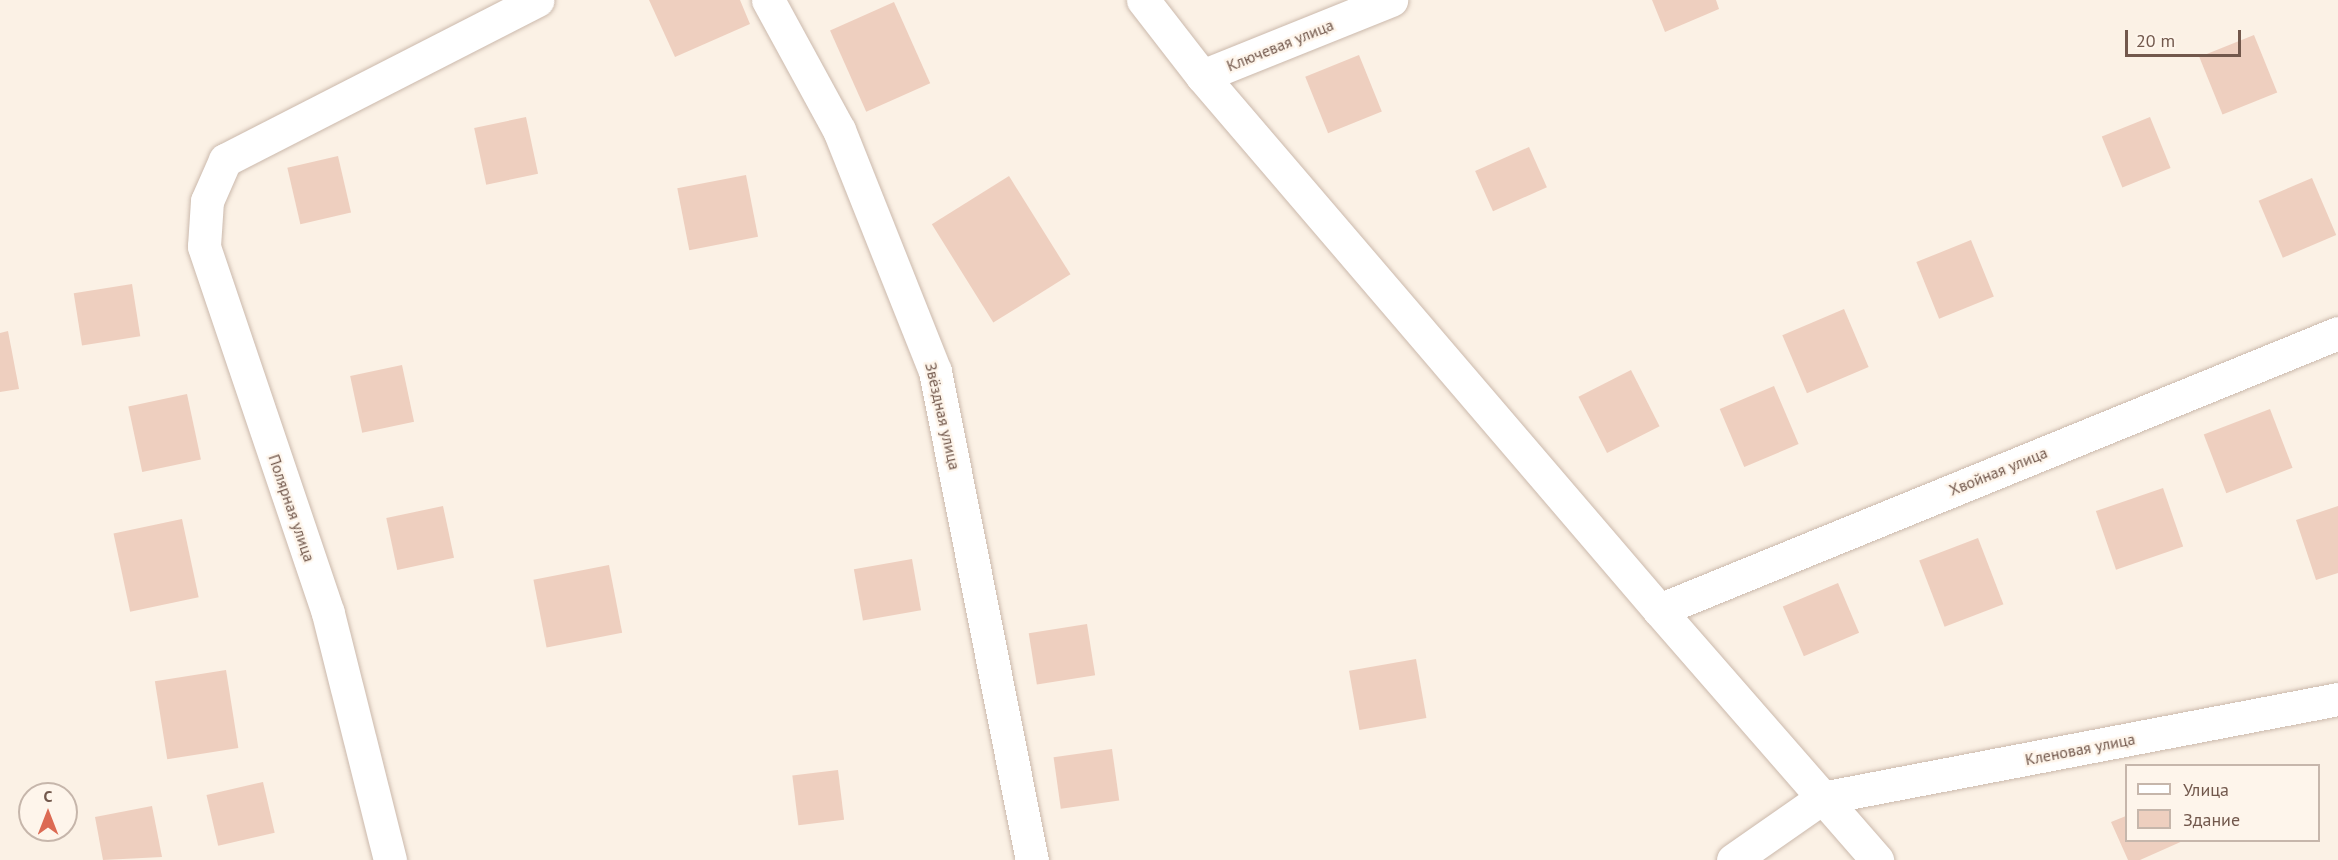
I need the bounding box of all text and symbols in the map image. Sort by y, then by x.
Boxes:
street label: Ключевая улица [1224,15,1336,75]
scale bar [2128,18,2244,56]
text: 20 m [2136,29,2175,52]
street label: Звёздная улица [921,360,965,472]
street label: Хвойная улица [1946,443,2050,499]
street label: Полярная улица [265,452,319,564]
street label: Кленовая улица [2023,729,2137,769]
legend [2125,764,2320,842]
text: Улица [2183,778,2229,801]
north arrow [18,782,78,842]
text: С [44,786,52,806]
text: Здание [2183,808,2240,831]

